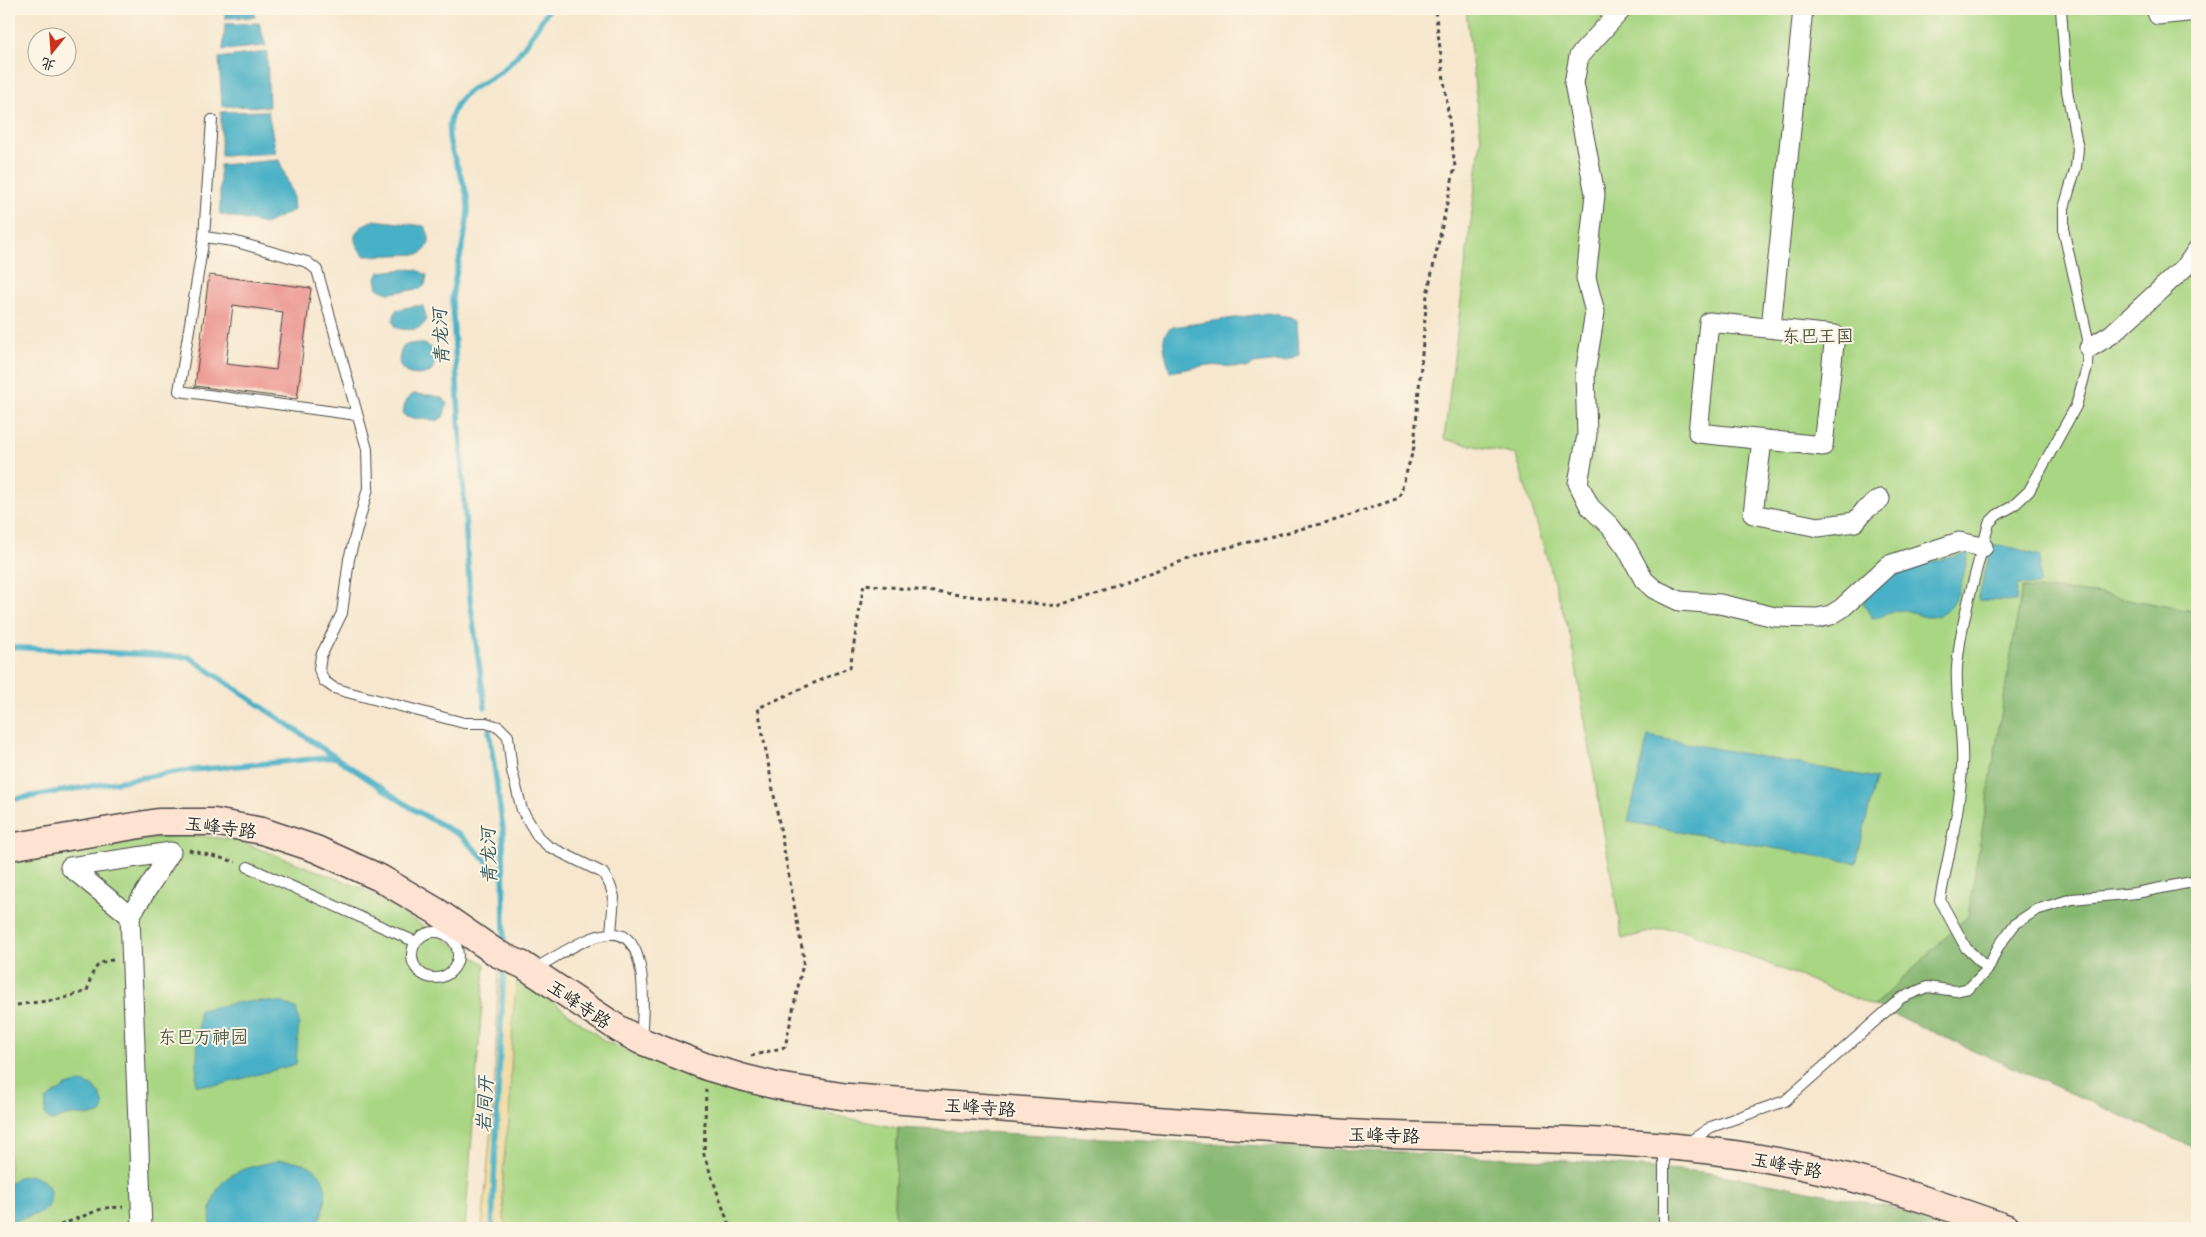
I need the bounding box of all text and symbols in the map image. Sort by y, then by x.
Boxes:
north arrow [28,28,78,78]
text: 北 [38,53,58,77]
water label: 青龙河 [423,305,454,366]
park label: 东巴王国 [1782,321,1854,348]
street label: 玉峰寺路 [184,808,258,844]
water label: 青龙河 [472,824,502,885]
street label: 玉峰寺路 [543,972,617,1034]
park label: 东巴万神园 [158,1022,248,1049]
water label: 岩同开 [468,1074,499,1133]
street label: 玉峰寺路 [943,1090,1017,1122]
street label: 玉峰寺路 [1348,1119,1420,1149]
street label: 玉峰寺路 [1749,1144,1825,1184]

